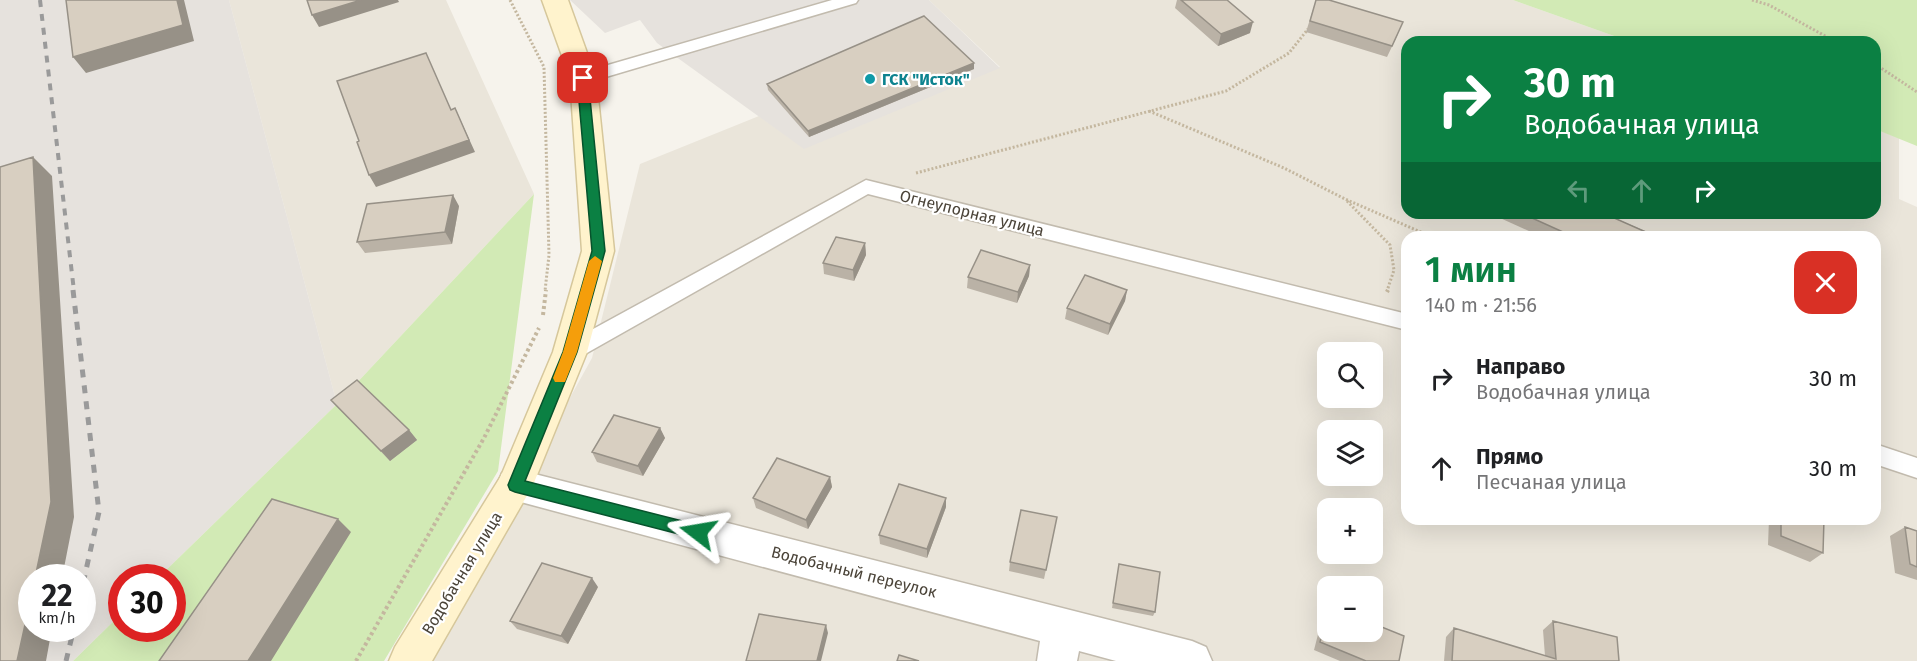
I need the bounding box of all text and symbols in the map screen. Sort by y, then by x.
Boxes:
pin [557,52,608,103]
text: 30 m [1524,58,1616,108]
icon: right [1425,60,1503,138]
icon: arrive [566,61,599,94]
place label: ГСК "Исток" [882,70,970,89]
marker: ГСК "Исток" [863,72,877,86]
text: Водобачная улица [1524,109,1760,141]
icon: left [1562,174,1595,207]
icon: ahead [1625,174,1658,207]
icon: right [1688,174,1721,207]
street label: Огнеупорная улица [898,186,1046,240]
text: 1 мин [1425,248,1517,292]
button: close [1794,251,1857,314]
text: 140 m · 21:56 [1425,293,1537,317]
map controls [1317,342,1383,642]
button: search [1317,342,1383,408]
text: Направо [1476,353,1565,380]
icon: right [1425,362,1458,395]
text: 30 m [1809,365,1857,392]
text: Водобачная улица [1476,380,1651,404]
button: layers [1317,420,1383,486]
text: Прямо [1476,443,1543,470]
icon: ahead [1425,452,1458,485]
text: 30 m [1809,455,1857,482]
text: Песчаная улица [1476,470,1627,494]
button: + [1317,498,1383,564]
position arrow [666,500,730,564]
street label: Водобачная улица [418,508,506,638]
street label: Водобачный переулок [769,542,939,602]
speed limit sign: 30 [108,564,186,642]
button: − [1317,576,1383,642]
text: 22 [41,578,73,614]
text: km/h [38,609,76,627]

